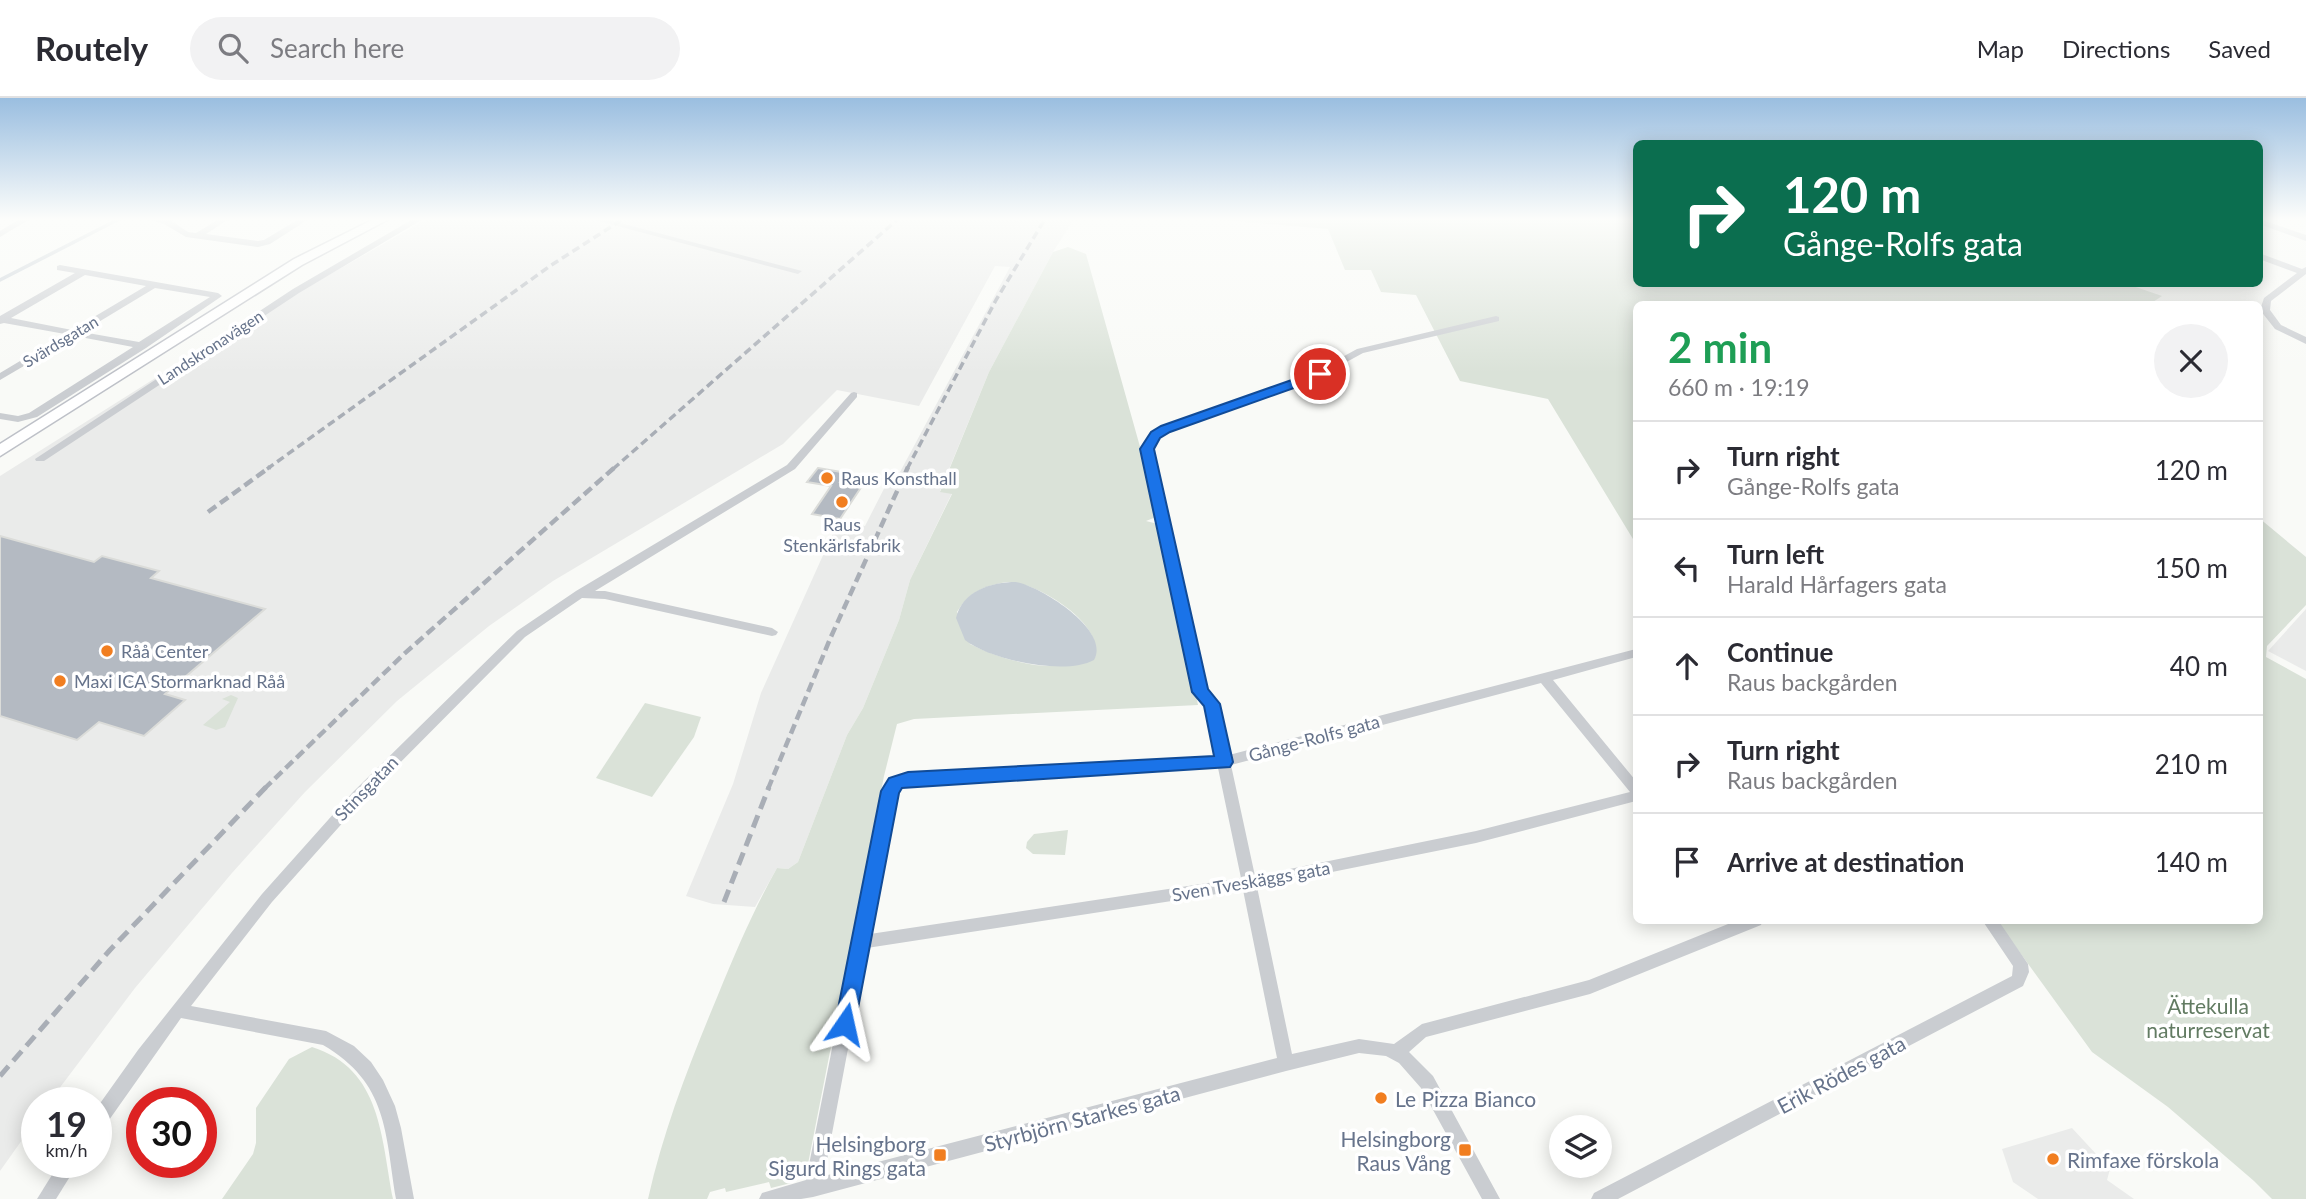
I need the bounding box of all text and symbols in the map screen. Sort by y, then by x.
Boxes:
search box [190,17,680,80]
text: Routely [35,28,148,68]
icon: search [214,29,252,67]
text: Search here [270,32,404,64]
text: Map [1977,34,2024,63]
text: Directions [2062,34,2170,63]
text: Saved [2208,34,2271,63]
text: 120 m [1783,165,1921,223]
icon: right [1668,168,1759,259]
text: Gånge-Rolfs gata [1783,224,2023,263]
street label: Landskronavägen [154,306,266,388]
street label: Svärdsgatan [19,311,101,371]
text: 2 min [1668,322,1772,372]
button: close [2154,324,2228,398]
pin [1290,344,1350,404]
icon: arrive [1301,355,1339,393]
text: 660 m · 19:19 [1668,373,1810,401]
text: Turn right [1727,440,1840,472]
icon: right [1668,451,1706,489]
text: 120 m [2155,454,2228,486]
place label: Raus Konsthall [841,467,957,489]
marker: Raus Konsthall [819,470,835,486]
text: Gånge-Rolfs gata [1727,472,1899,500]
marker: Raus Stenkärlsfabrik [834,494,850,510]
place label: Raus Stenkärlsfabrik [783,513,901,556]
text: Turn left [1727,538,1824,570]
icon: left [1668,549,1706,587]
text: 150 m [2155,552,2228,584]
text: Harald Hårfagers gata [1727,570,1947,598]
text: Continue [1727,636,1833,668]
place label: Råå Center [121,640,209,662]
marker: Råå Center [99,643,115,659]
icon: ahead [1668,647,1706,685]
text: 40 m [2170,650,2228,682]
text: Raus backgården [1727,668,1898,696]
place label: Maxi ICA Stormarknad Råå [74,670,285,692]
marker: Maxi ICA Stormarknad Råå [52,673,68,689]
street label: Gånge-Rolfs gata [1246,710,1382,766]
text: Turn right [1727,734,1840,766]
icon: right [1668,745,1706,783]
text: 210 m [2155,748,2228,780]
street label: Stinsgatan [330,751,402,825]
text: Raus backgården [1727,766,1898,794]
icon: arrive [1668,843,1706,881]
text: Arrive at destination [1727,846,1964,878]
text: 140 m [2155,846,2228,878]
street label: Sven Tveskäggs gata [1170,856,1332,906]
position arrow [808,987,882,1061]
park label: Ättekulla naturreservat [2146,993,2270,1042]
street label: Erik Rödes gata [1773,1030,1909,1118]
street label: Styrbjörn Starkes gata [981,1080,1183,1156]
place label: Le Pizza Bianco [1395,1086,1536,1111]
speed limit sign: 30 [126,1087,217,1178]
marker: Le Pizza Bianco [1373,1090,1389,1106]
text: 19 [46,1102,87,1144]
map controls [1549,1115,1612,1178]
button: layers [1549,1115,1612,1178]
place label: Helsingborg Raus Vång [1340,1126,1451,1175]
place label: Helsingborg Sigurd Rings gata [768,1131,926,1180]
text: km/h [45,1139,88,1161]
marker: Helsingborg Raus Vång [1457,1142,1473,1158]
marker: Helsingborg Sigurd Rings gata [932,1147,948,1163]
place label: Rimfaxe förskola [2067,1147,2219,1172]
marker: Rimfaxe förskola [2045,1151,2061,1167]

